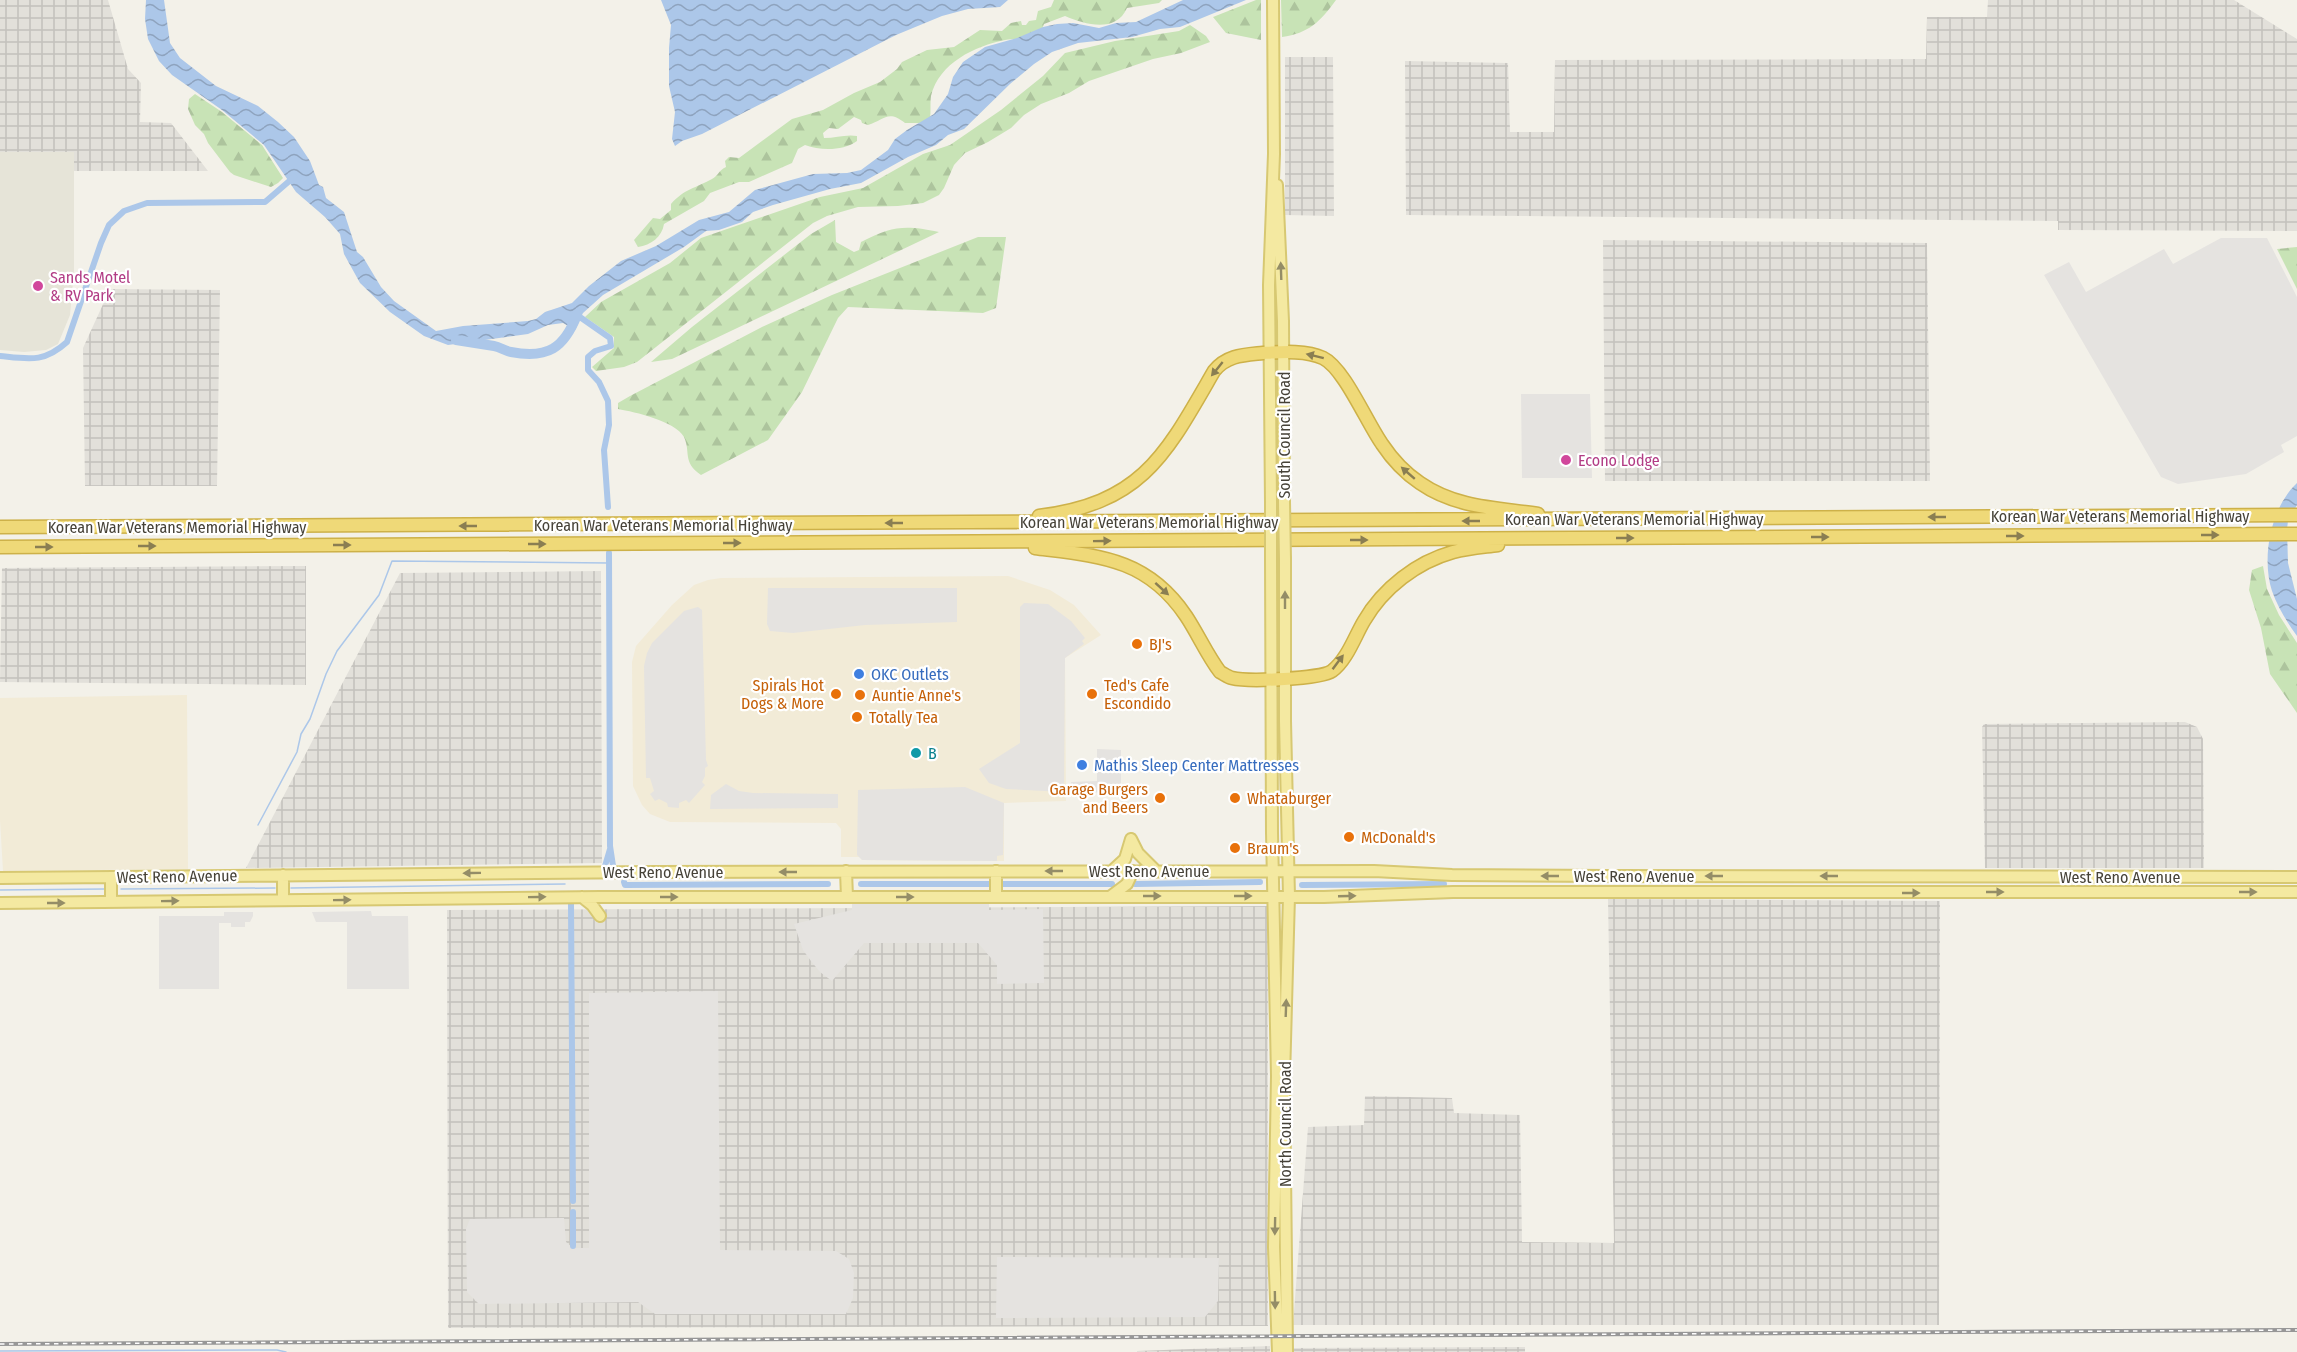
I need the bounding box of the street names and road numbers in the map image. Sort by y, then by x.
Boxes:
street label: South Council Road [1275,371,1294,499]
street label: Korean War Veterans Memorial Highway [1991,507,2250,526]
street label: Korean War Veterans Memorial Highway [1505,510,1764,529]
street label: Korean War Veterans Memorial Highway [1020,513,1279,532]
street label: Korean War Veterans Memorial Highway [534,516,793,535]
street label: Korean War Veterans Memorial Highway [48,518,307,537]
street label: West Reno Avenue [1089,862,1209,881]
street label: West Reno Avenue [603,863,723,882]
street label: West Reno Avenue [117,866,238,887]
street label: West Reno Avenue [1574,867,1694,886]
street label: West Reno Avenue [2060,868,2180,887]
street label: North Council Road [1276,1061,1295,1187]

